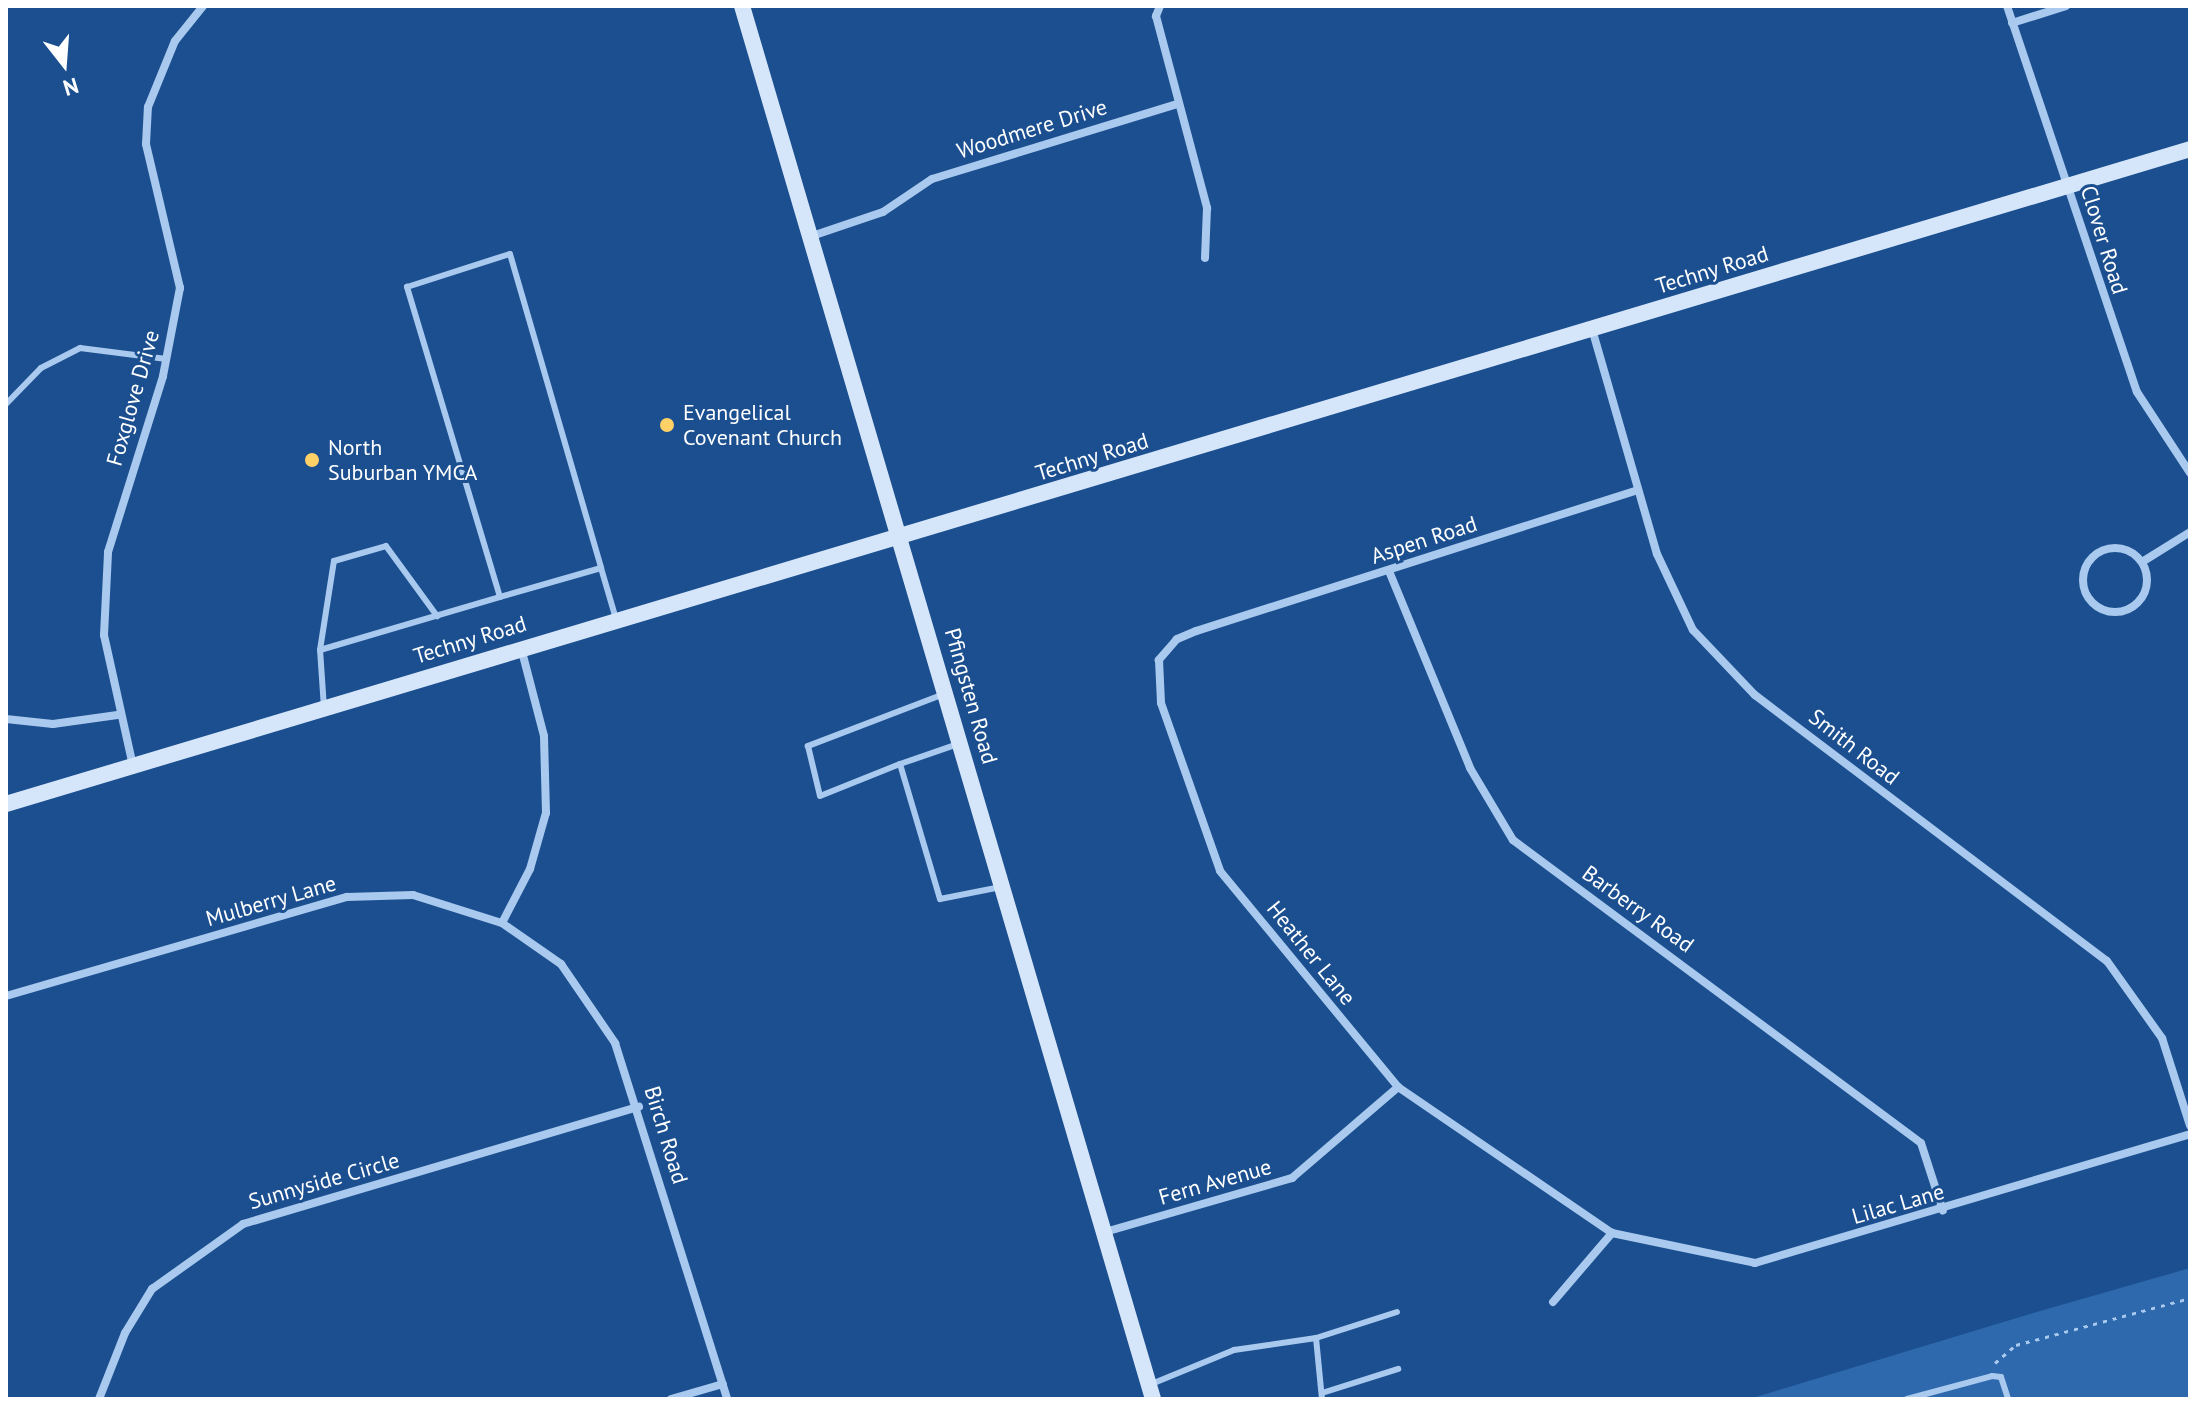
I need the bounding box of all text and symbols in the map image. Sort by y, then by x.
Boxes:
north arrow [24,24,104,104]
text: N [60,71,82,102]
street label: Woodmere Drive [954,94,1110,164]
street label: Clover Road [2075,183,2133,297]
street label: Techny Road [1652,240,1772,300]
street label: Foxglove Drive [101,327,165,469]
place label: Evangelical Covenant Church [683,399,842,450]
marker: Evangelical Covenant Church [658,416,676,434]
street label: Techny Road [1032,427,1152,487]
place label: North Suburban YMCA [328,434,478,486]
marker: North Suburban YMCA [303,451,321,469]
street label: Aspen Road [1368,510,1480,570]
street label: Techny Road [410,610,530,670]
street label: Pfingsten Road [939,625,1003,767]
street label: Smith Road [1804,704,1904,790]
street label: Barberry Road [1577,860,1699,958]
street label: Mulberry Lane [203,870,339,932]
street label: Heather Lane [1261,896,1361,1010]
street label: Birch Road [639,1083,693,1187]
street label: Sunnyside Circle [246,1147,402,1215]
street label: Fern Avenue [1155,1153,1275,1211]
street label: Lilac Lane [1848,1178,1948,1230]

